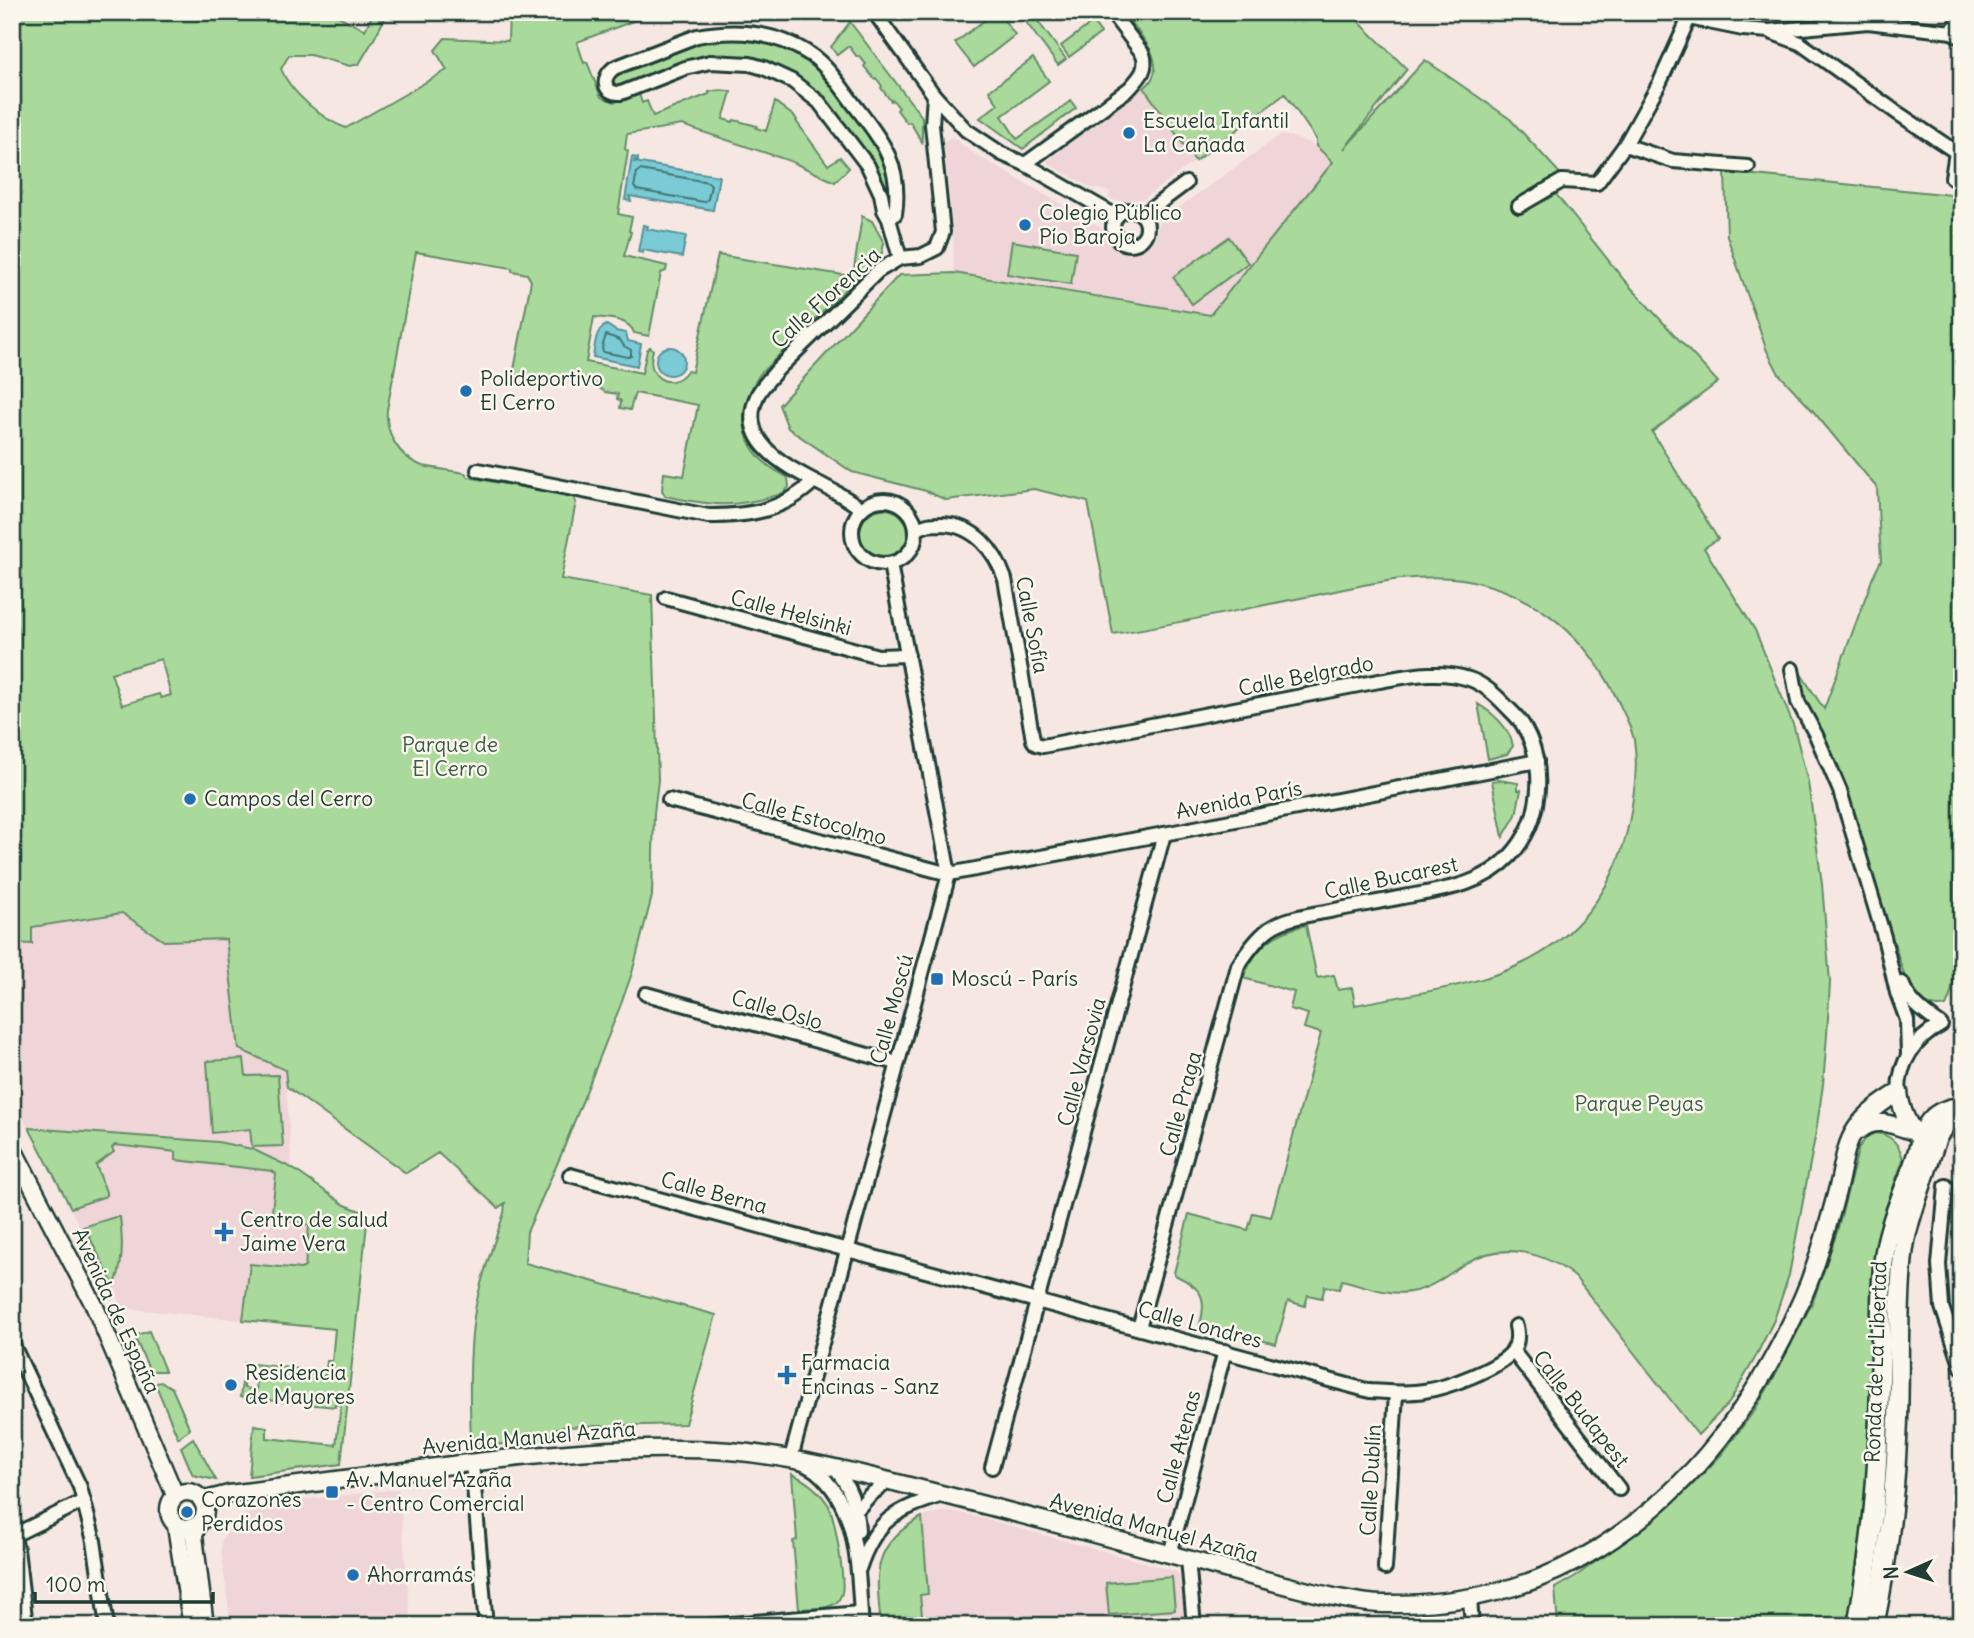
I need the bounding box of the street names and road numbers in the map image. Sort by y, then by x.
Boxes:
street label: Calle Florencia [765,241,886,354]
street label: Calle Sofía [1010,574,1055,676]
street label: Calle Helsinki [728,583,855,642]
street label: Calle Belgrado [1236,649,1376,702]
street label: Avenida París [1174,774,1304,825]
street label: Calle Estocolmo [738,786,890,851]
street label: Calle Bucarest [1322,850,1460,905]
street label: Calle Moscú [864,951,919,1067]
street label: Calle Oslo [728,984,826,1035]
street label: Calle Varsovia [1051,994,1112,1129]
street label: Calle Praga [1154,1048,1208,1160]
street label: Calle Berna [658,1165,770,1220]
street label: Avenida de España [66,1224,167,1398]
street label: Ronda de La Libertad [1858,1260,1893,1464]
street label: Calle Londres [1135,1295,1265,1354]
street label: Calle Budapest [1527,1345,1636,1473]
street label: Calle Atenas [1150,1387,1207,1507]
street label: Avenida Manuel Azaña [421,1415,637,1460]
street label: Calle Dublín [1354,1424,1387,1536]
street label: Avenida Manuel Azaña [1047,1487,1261,1568]

